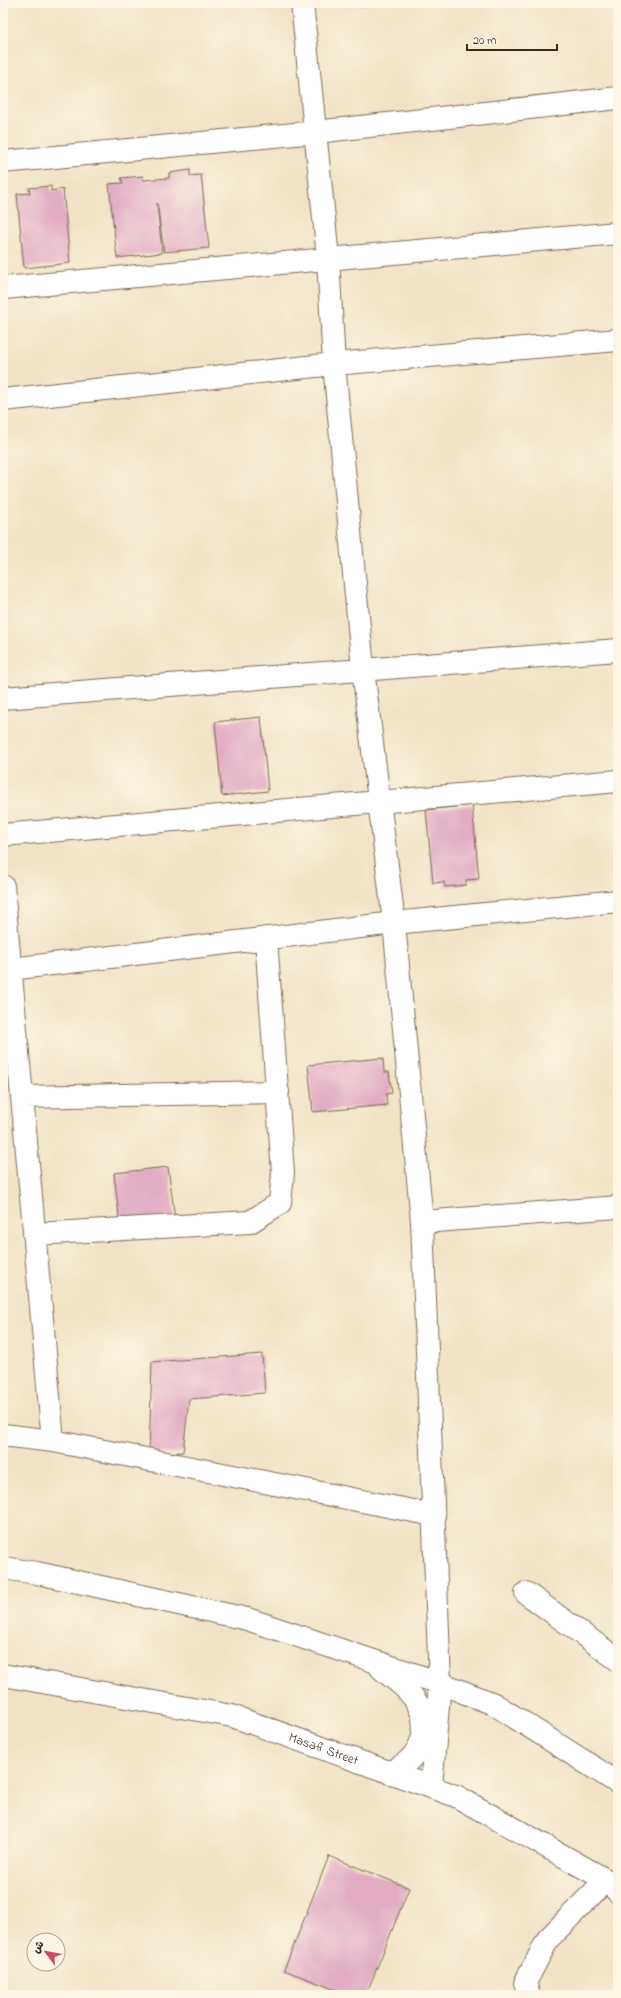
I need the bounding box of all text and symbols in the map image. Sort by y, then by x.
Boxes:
scale bar [467,26,557,52]
text: 20 m [473,32,496,50]
street label: Masafi Street [286,1728,362,1770]
north arrow [26,1932,66,1972]
text: ش [28,1938,48,1957]

